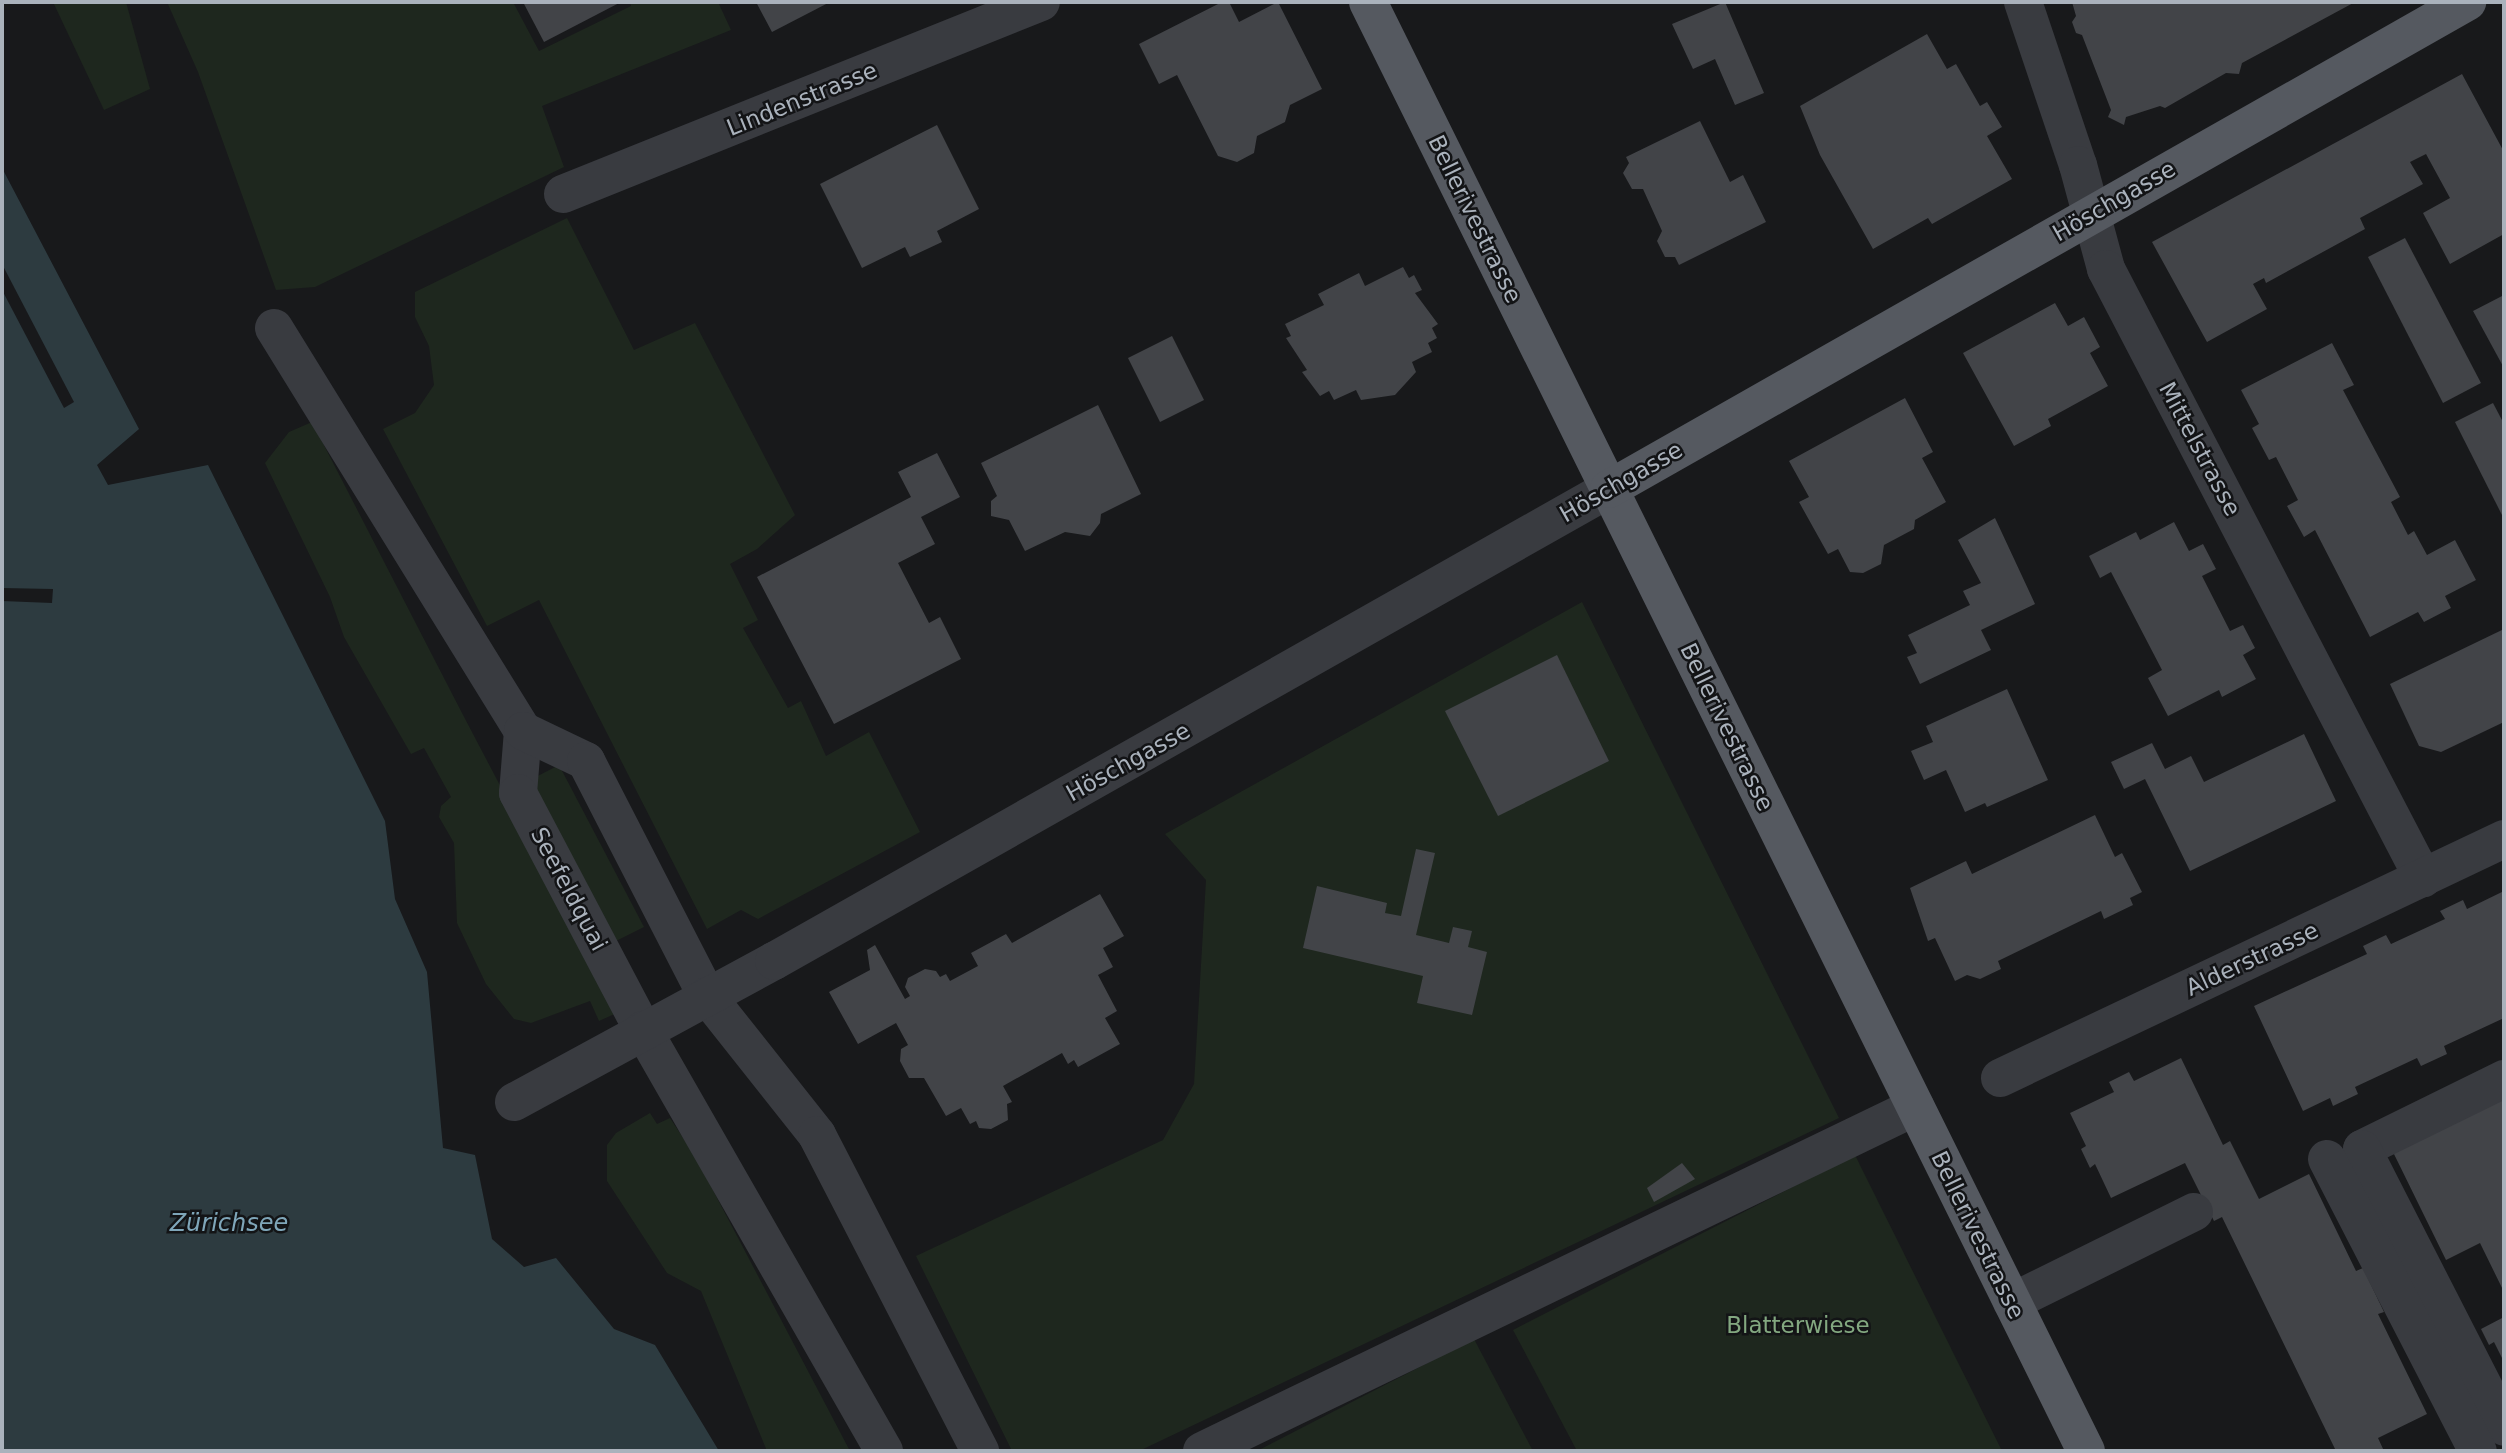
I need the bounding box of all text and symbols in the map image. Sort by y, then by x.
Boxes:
street label: Lindenstrasse [723,56,881,142]
street label: Bellerivestrasse [1422,131,1528,307]
street label: Höschgasse [2048,155,2180,247]
street label: Mittelstrasse [2153,377,2247,521]
street label: Höschgasse [1555,436,1687,528]
street label: Bellerivestrasse [1674,639,1780,815]
street label: Höschgasse [1061,717,1195,807]
street label: Seefeldquai [525,823,613,955]
street label: Alderstrasse [2181,916,2323,1002]
street label: Bellerivestrasse [1925,1147,2031,1323]
water label: Zürichsee [170,1210,288,1238]
park label: Blatterwiese [1726,1311,1870,1339]

